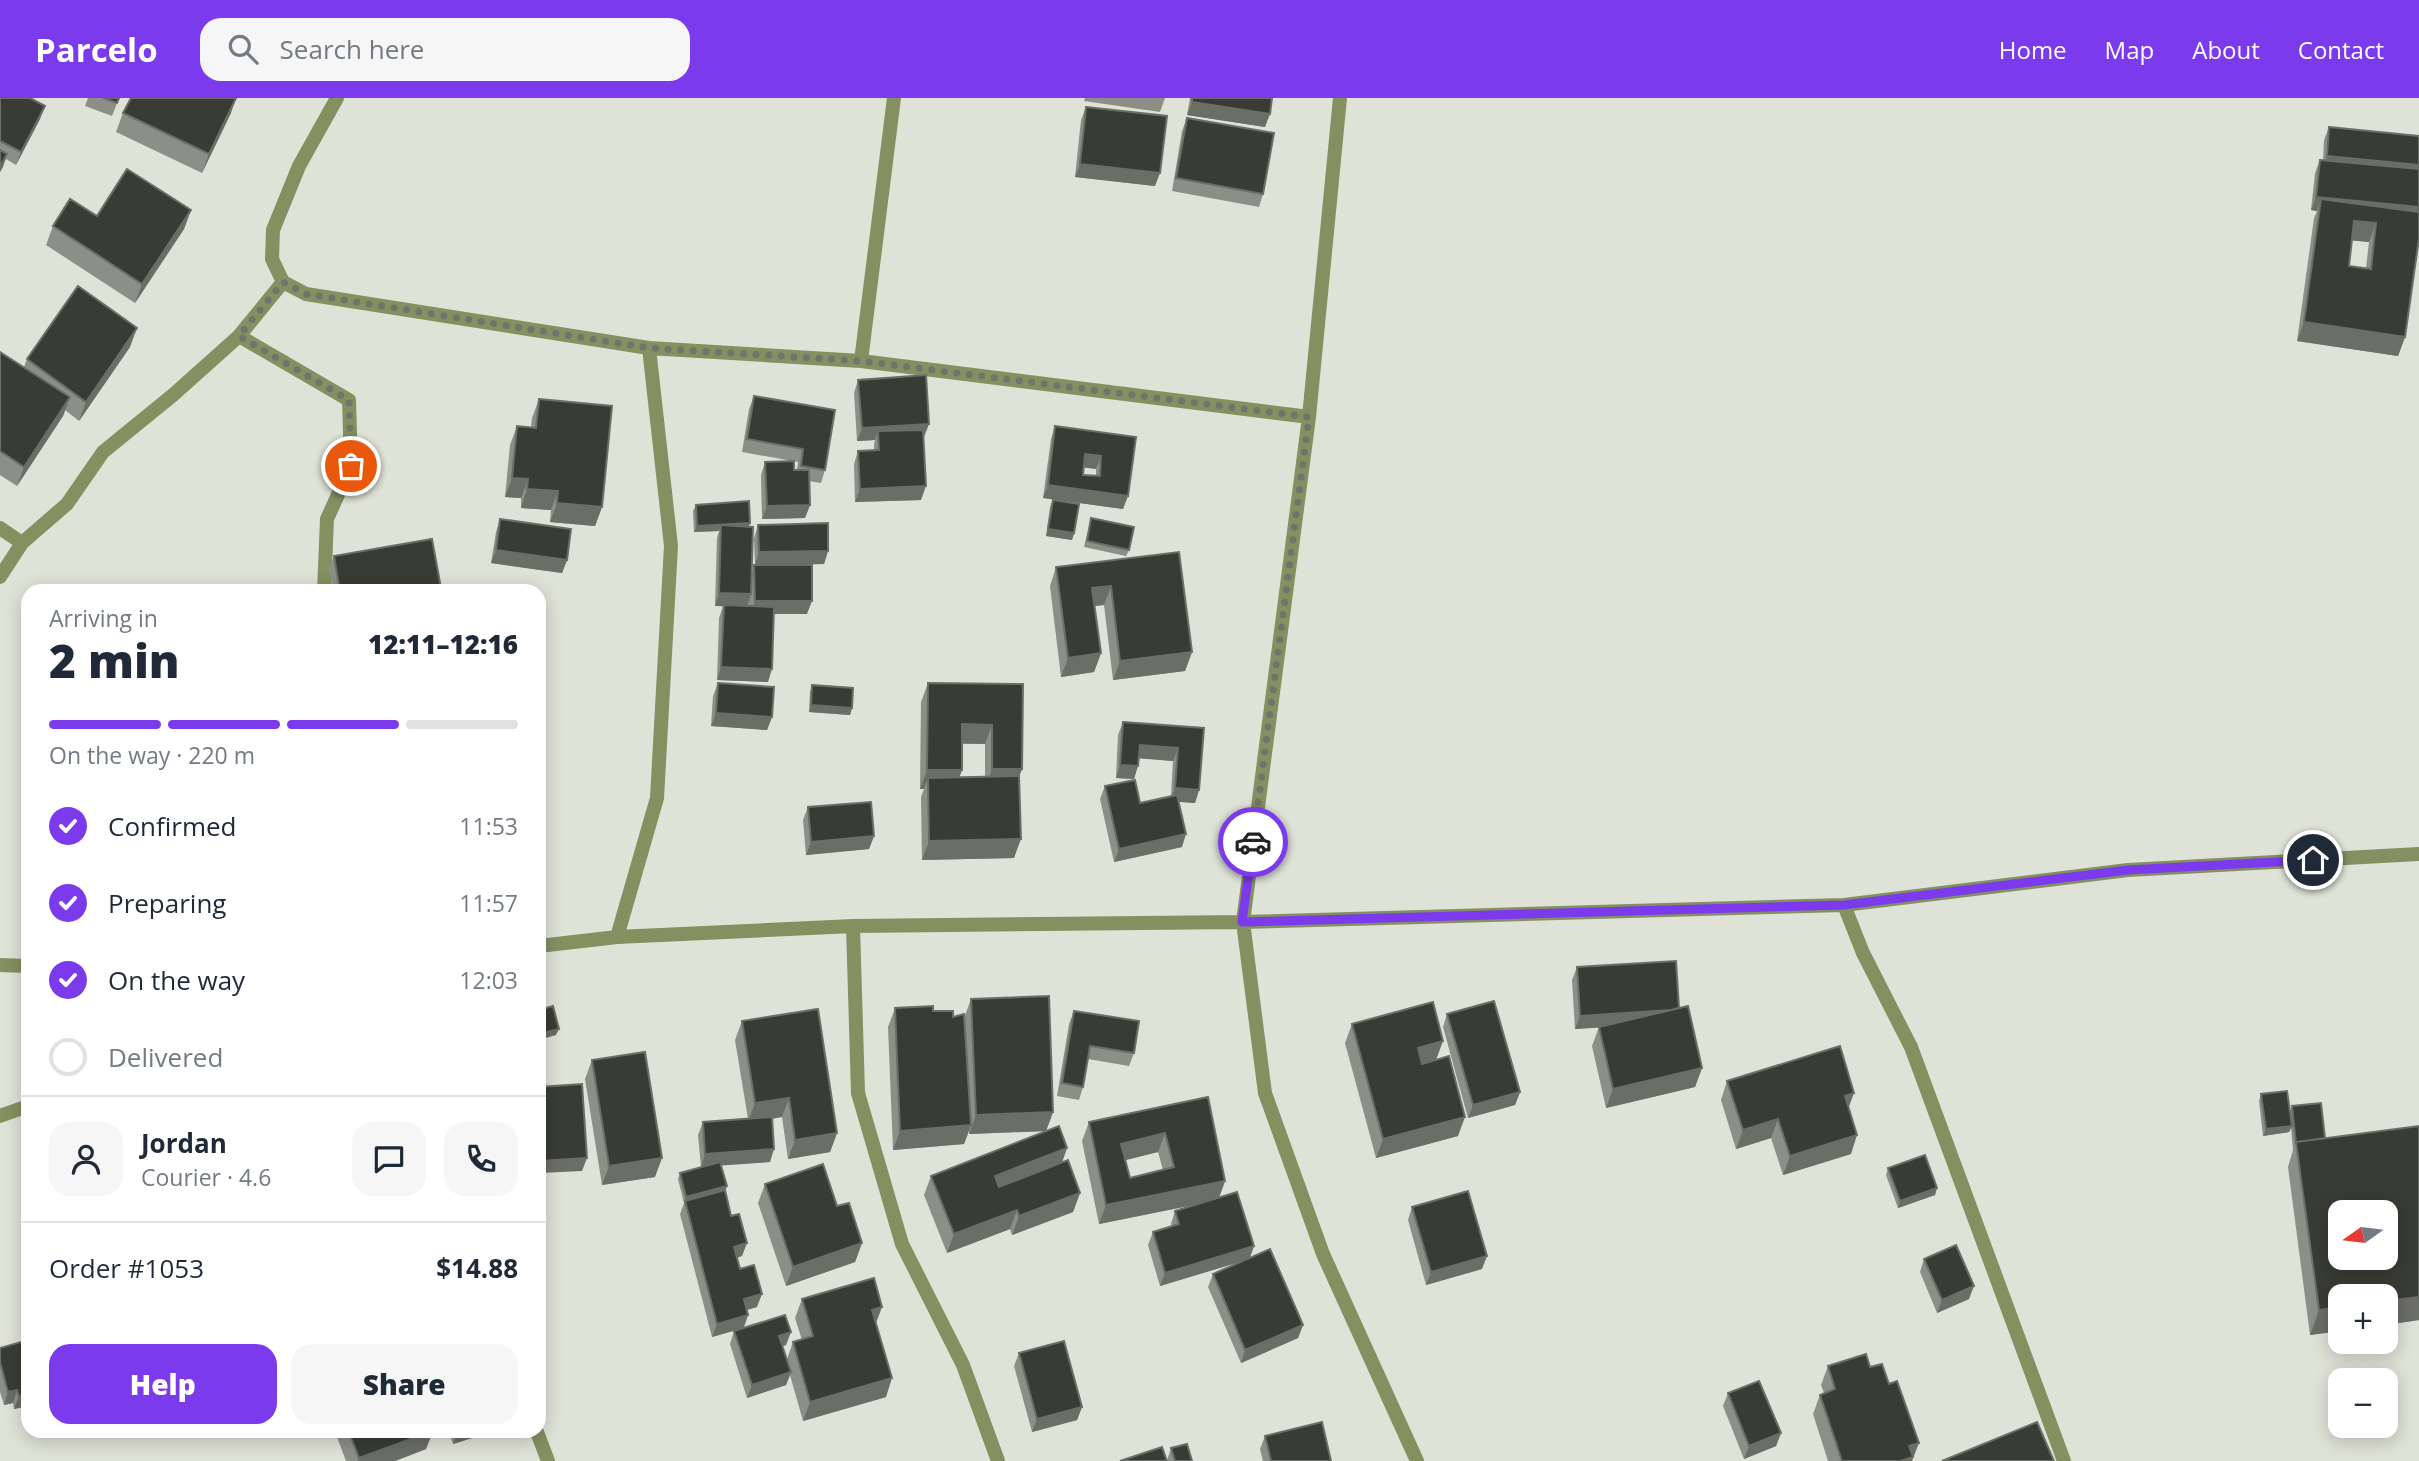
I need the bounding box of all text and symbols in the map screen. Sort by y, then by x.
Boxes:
search box [200,18,690,81]
text: Parcelo [35,27,158,72]
icon: search [224,30,262,68]
text: Search here [280,31,424,67]
text: Home [1999,33,2067,66]
text: Map [2105,33,2154,66]
text: About [2192,33,2260,66]
text: Contact [2298,33,2384,66]
pin [321,436,381,496]
icon: bag [332,447,370,485]
text: Arriving in [49,602,158,634]
text: 12:11–12:16 [368,626,518,662]
text: 2 min [49,629,180,691]
text: On the way · 220 m [49,739,255,771]
icon: check [49,807,87,845]
courier [1218,807,1288,877]
text: Confirmed [108,808,236,844]
text: 11:53 [459,810,518,842]
icon: car [1234,823,1272,861]
pin [2283,830,2343,890]
icon: home [2294,841,2332,879]
icon: check [49,884,87,922]
text: Preparing [108,885,226,921]
text: 11:57 [459,887,518,919]
icon: check [49,961,87,999]
text: On the way [108,962,245,998]
text: 12:03 [459,964,518,996]
text: Delivered [108,1039,223,1075]
button: person [49,1122,123,1196]
button: chat [352,1122,426,1196]
button: phone [444,1122,518,1196]
text: Jordan [141,1125,227,1161]
text: Courier · 4.6 [141,1161,271,1193]
north arrow [2328,1200,2398,1270]
map controls [2328,1200,2398,1438]
text: Order #1053 [49,1250,204,1286]
text: $14.88 [436,1250,518,1286]
button: + [2328,1284,2398,1354]
button: Help [49,1344,277,1424]
button: Share [291,1344,518,1424]
button: − [2328,1368,2398,1438]

